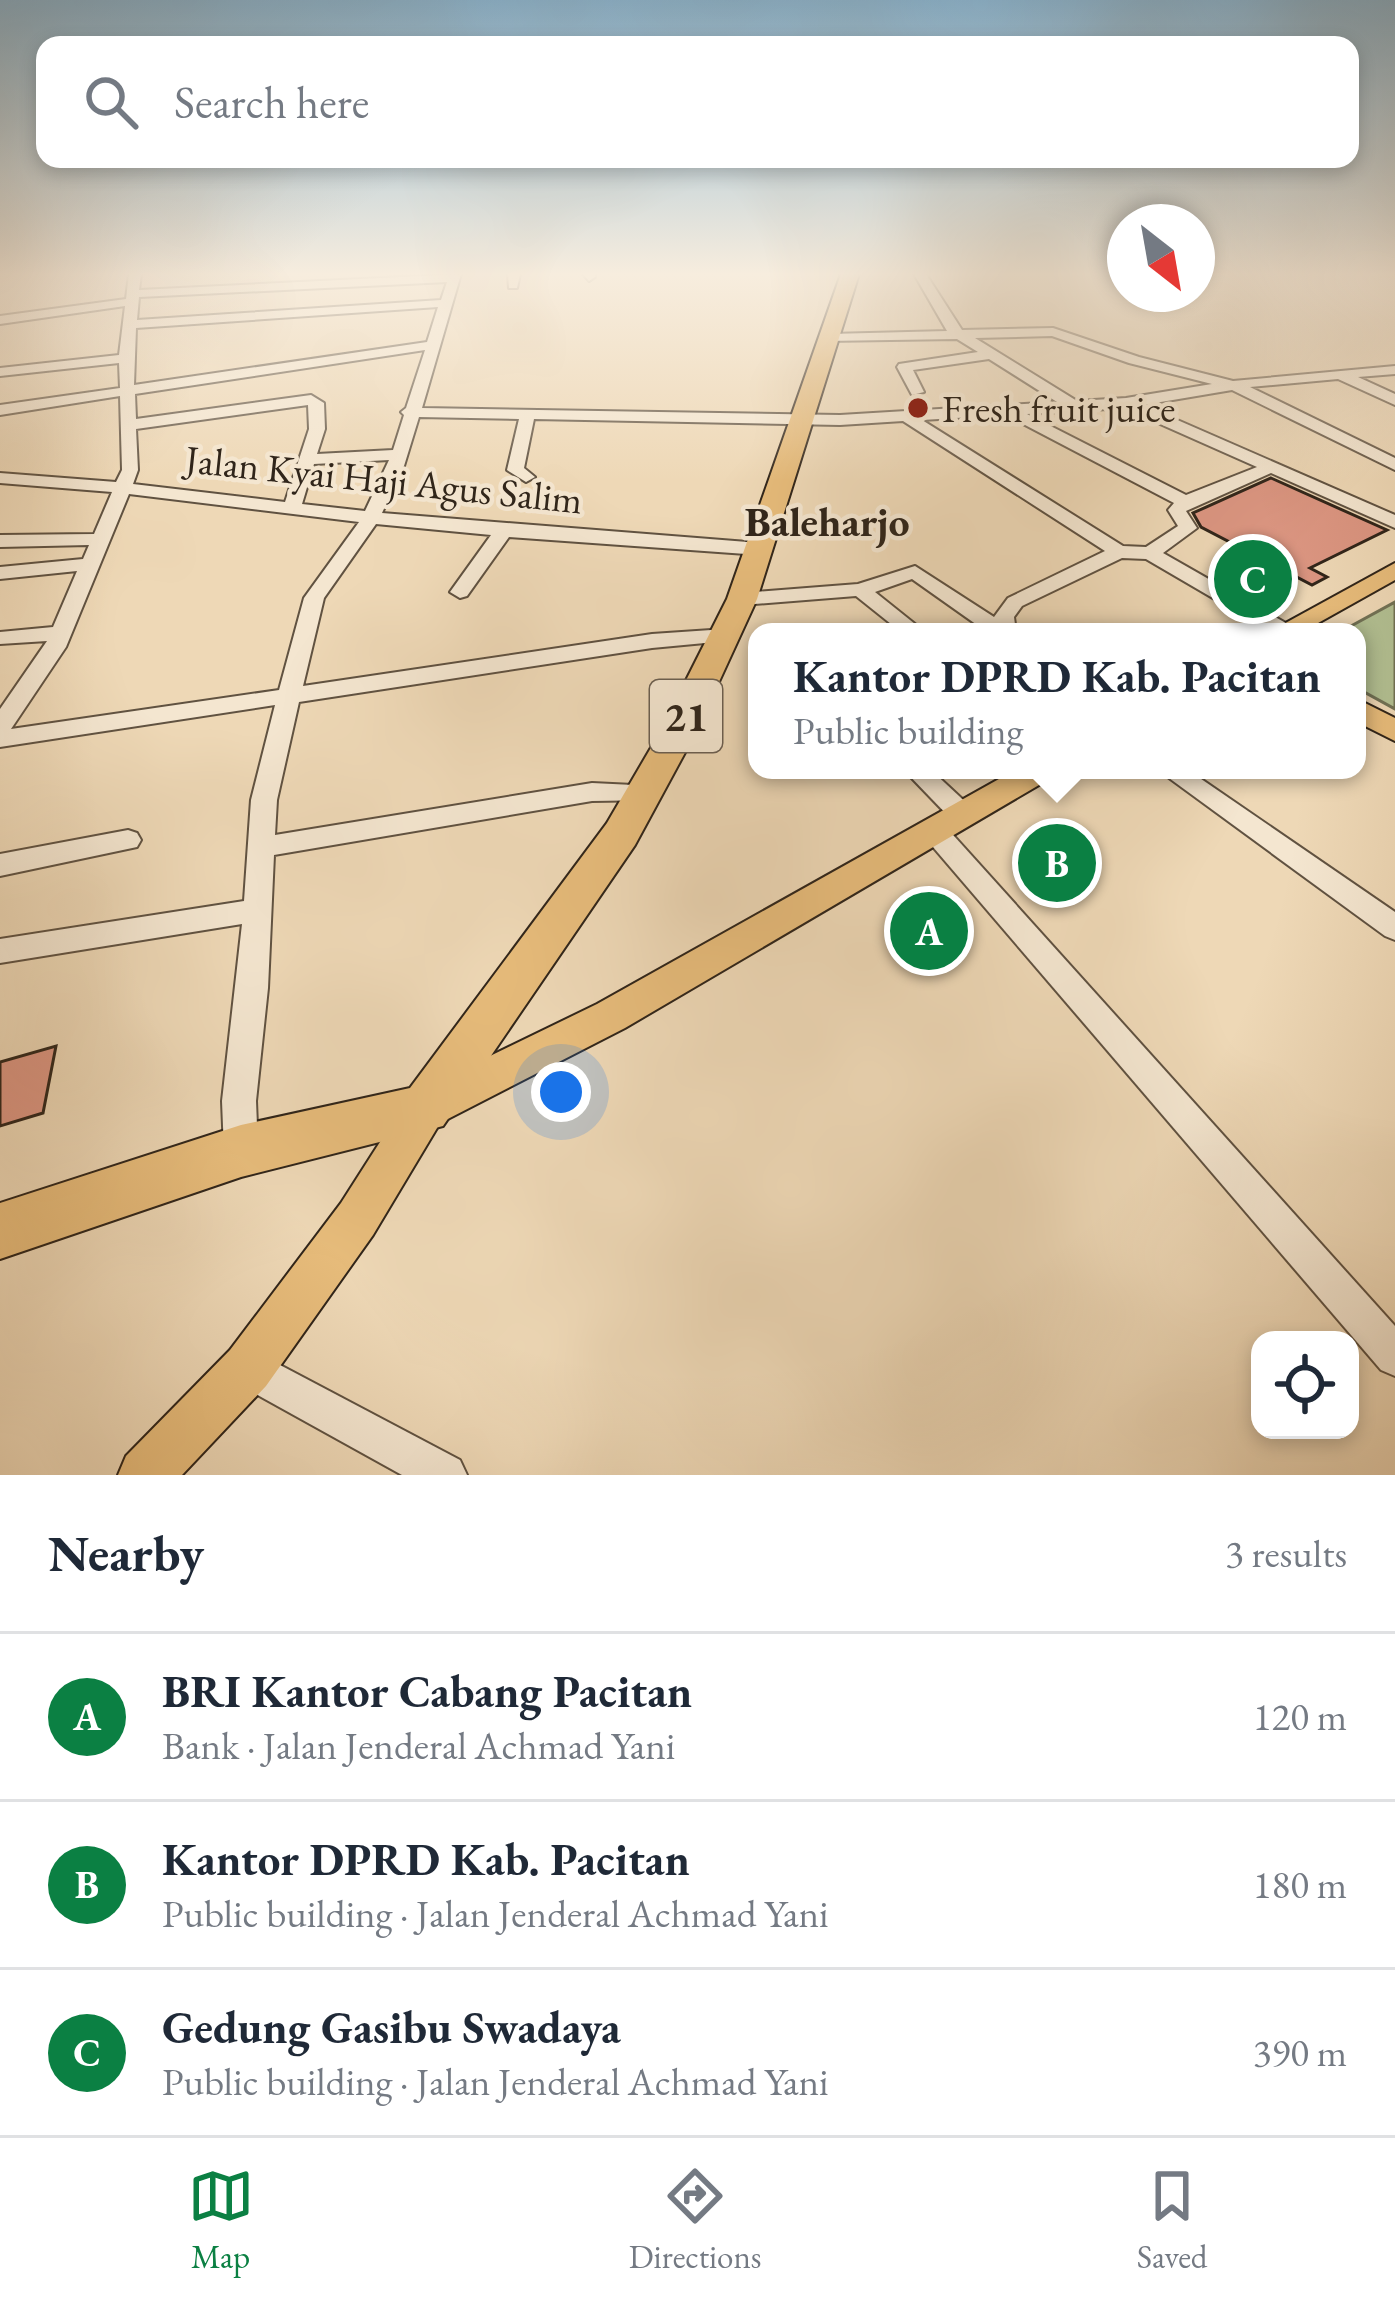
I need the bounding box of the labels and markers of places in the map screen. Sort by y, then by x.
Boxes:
place label: Fresh fruit juice [942,383,1176,434]
marker: Fresh fruit juice [905,395,931,421]
pin: C [1214,534,1292,624]
pin: B [1018,818,1096,908]
pin: A [890,886,968,976]

